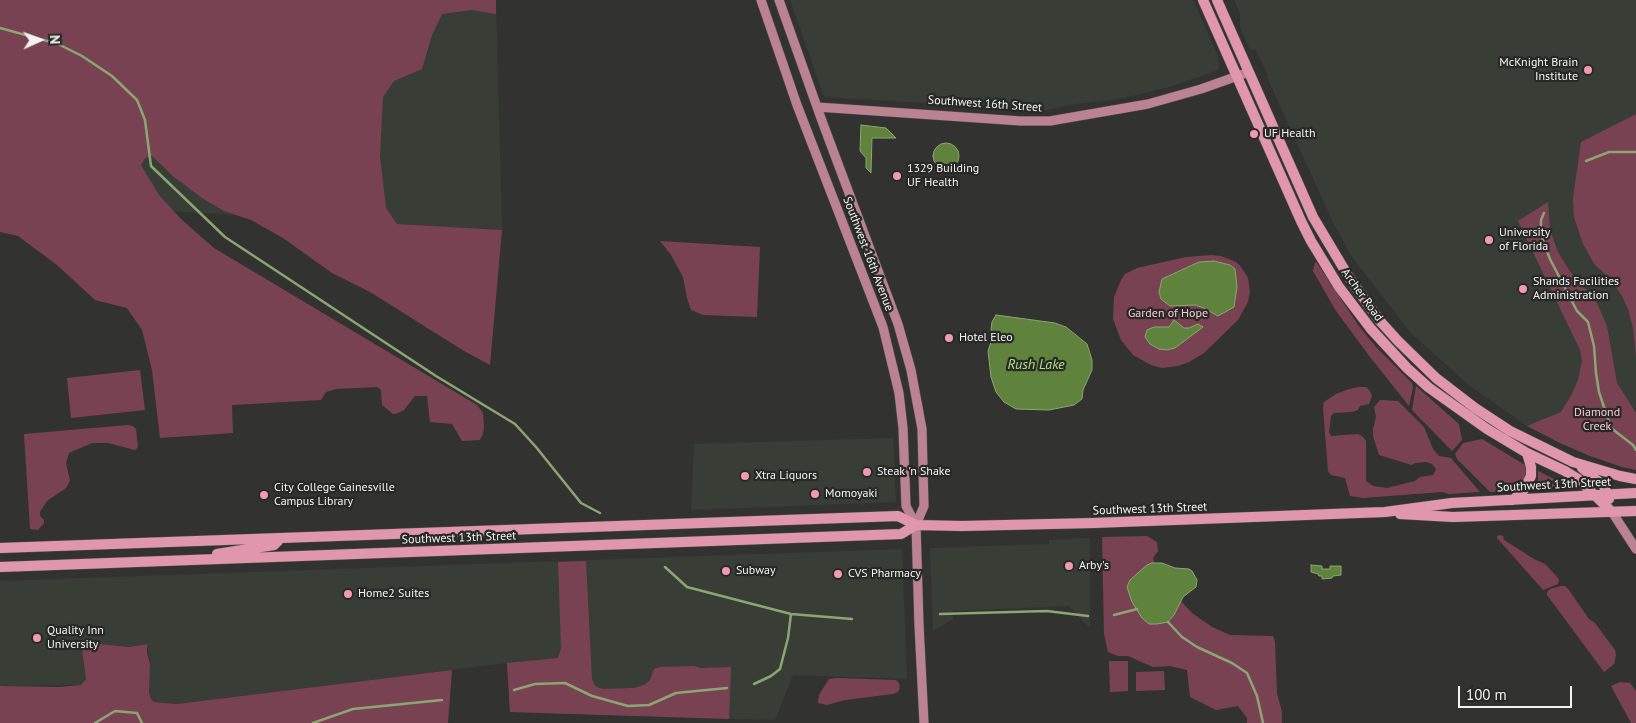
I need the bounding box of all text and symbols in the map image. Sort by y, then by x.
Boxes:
north arrow [15,15,65,65]
text: N [46,35,64,44]
place label: McKnight Brain Institute [1499,56,1578,84]
marker: McKnight Brain Institute [1582,64,1594,76]
street label: Southwest 16th Street [927,93,1043,115]
place label: UF Health [1264,127,1315,141]
marker: UF Health [1248,128,1260,140]
place label: 1329 Building UF Health [907,162,979,190]
marker: 1329 Building UF Health [891,170,903,182]
street label: Southwest 16th Avenue [840,195,896,313]
place label: University of Florida [1499,226,1550,254]
marker: University of Florida [1483,234,1495,246]
street label: Archer Road [1338,266,1386,324]
place label: Shands Facilities Administration [1533,275,1619,303]
marker: Shands Facilities Administration [1517,283,1529,295]
park label: Garden of Hope [1128,307,1208,321]
place label: Hotel Eleo [959,331,1013,345]
marker: Hotel Eleo [943,332,955,344]
water label: Rush Lake [1007,357,1065,373]
park label: Diamond Creek [1574,406,1620,434]
place label: Steak 'n Shake [877,465,951,479]
marker: Steak 'n Shake [861,466,873,478]
place label: Xtra Liquors [755,469,817,483]
marker: Xtra Liquors [739,470,751,482]
street label: Southwest 13th Street [1496,475,1612,495]
place label: City College Gainesville Campus Library [274,481,395,509]
place label: Momoyaki [825,487,877,501]
marker: Momoyaki [809,488,821,500]
marker: City College Gainesville Campus Library [258,489,270,501]
street label: Southwest 13th Street [1092,500,1208,518]
street label: Southwest 13th Street [401,529,517,547]
place label: Arby's [1079,559,1109,573]
marker: Arby's [1063,560,1075,572]
place label: Subway [736,564,776,578]
marker: Subway [720,565,732,577]
place label: CVS Pharmacy [848,567,921,581]
marker: CVS Pharmacy [832,568,844,580]
place label: Home2 Suites [358,587,429,601]
marker: Home2 Suites [342,588,354,600]
place label: Quality Inn University [47,624,104,652]
marker: Quality Inn University [31,632,43,644]
scale bar [1461,676,1575,708]
text: 100 m [1466,685,1507,704]

